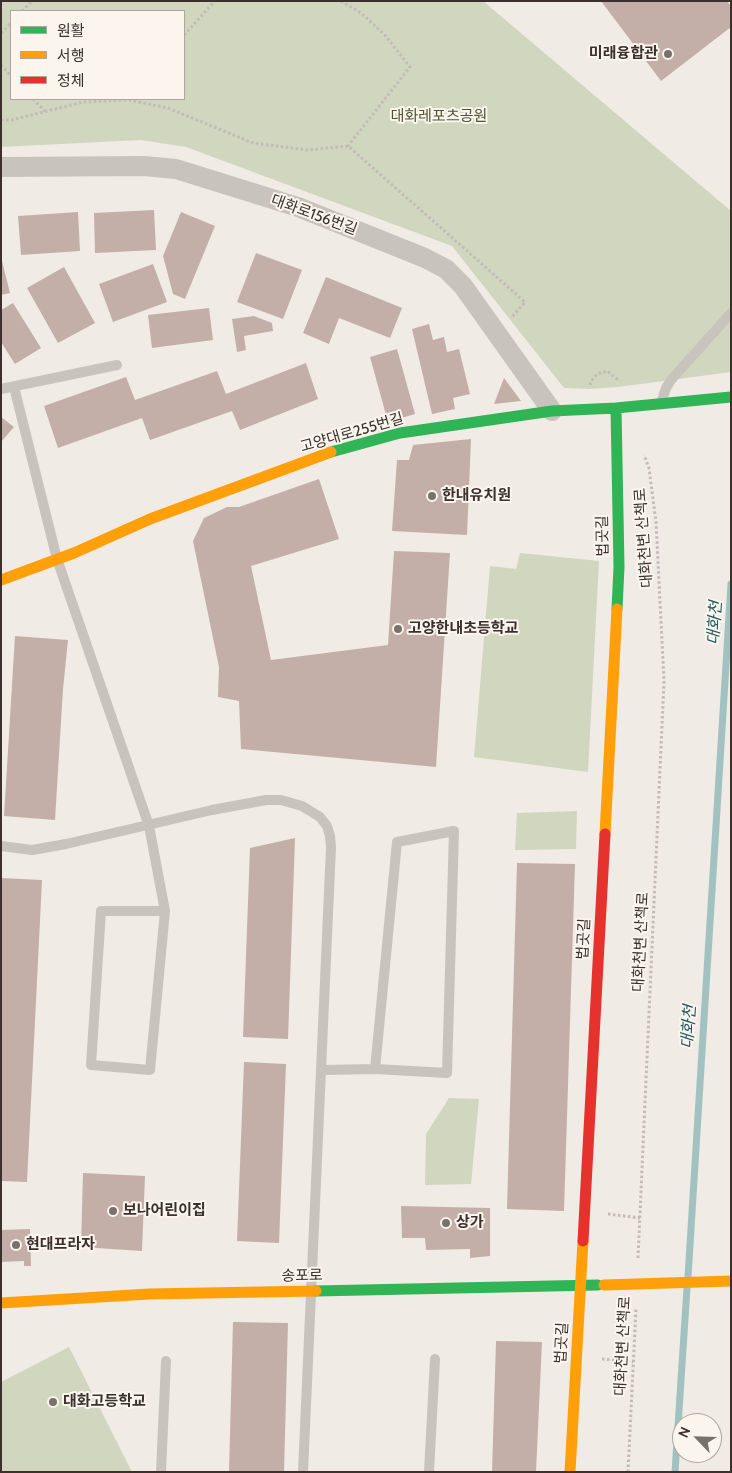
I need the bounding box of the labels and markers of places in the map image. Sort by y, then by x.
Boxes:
place label: 미래융합관 [589,45,658,63]
marker: 미래융합관 [662,48,674,60]
place label: 한내유치원 [442,487,511,505]
marker: 한내유치원 [426,490,438,502]
place label: 고양한내초등학교 [408,620,518,638]
marker: 고양한내초등학교 [392,623,404,635]
place label: 보나어린이집 [123,1202,206,1220]
marker: 보나어린이집 [107,1205,119,1217]
place label: 상가 [456,1214,484,1232]
marker: 상가 [440,1217,452,1229]
place label: 현대프라자 [26,1236,95,1254]
marker: 현대프라자 [10,1239,22,1251]
place label: 대화고등학교 [63,1393,146,1411]
marker: 대화고등학교 [47,1396,59,1408]

